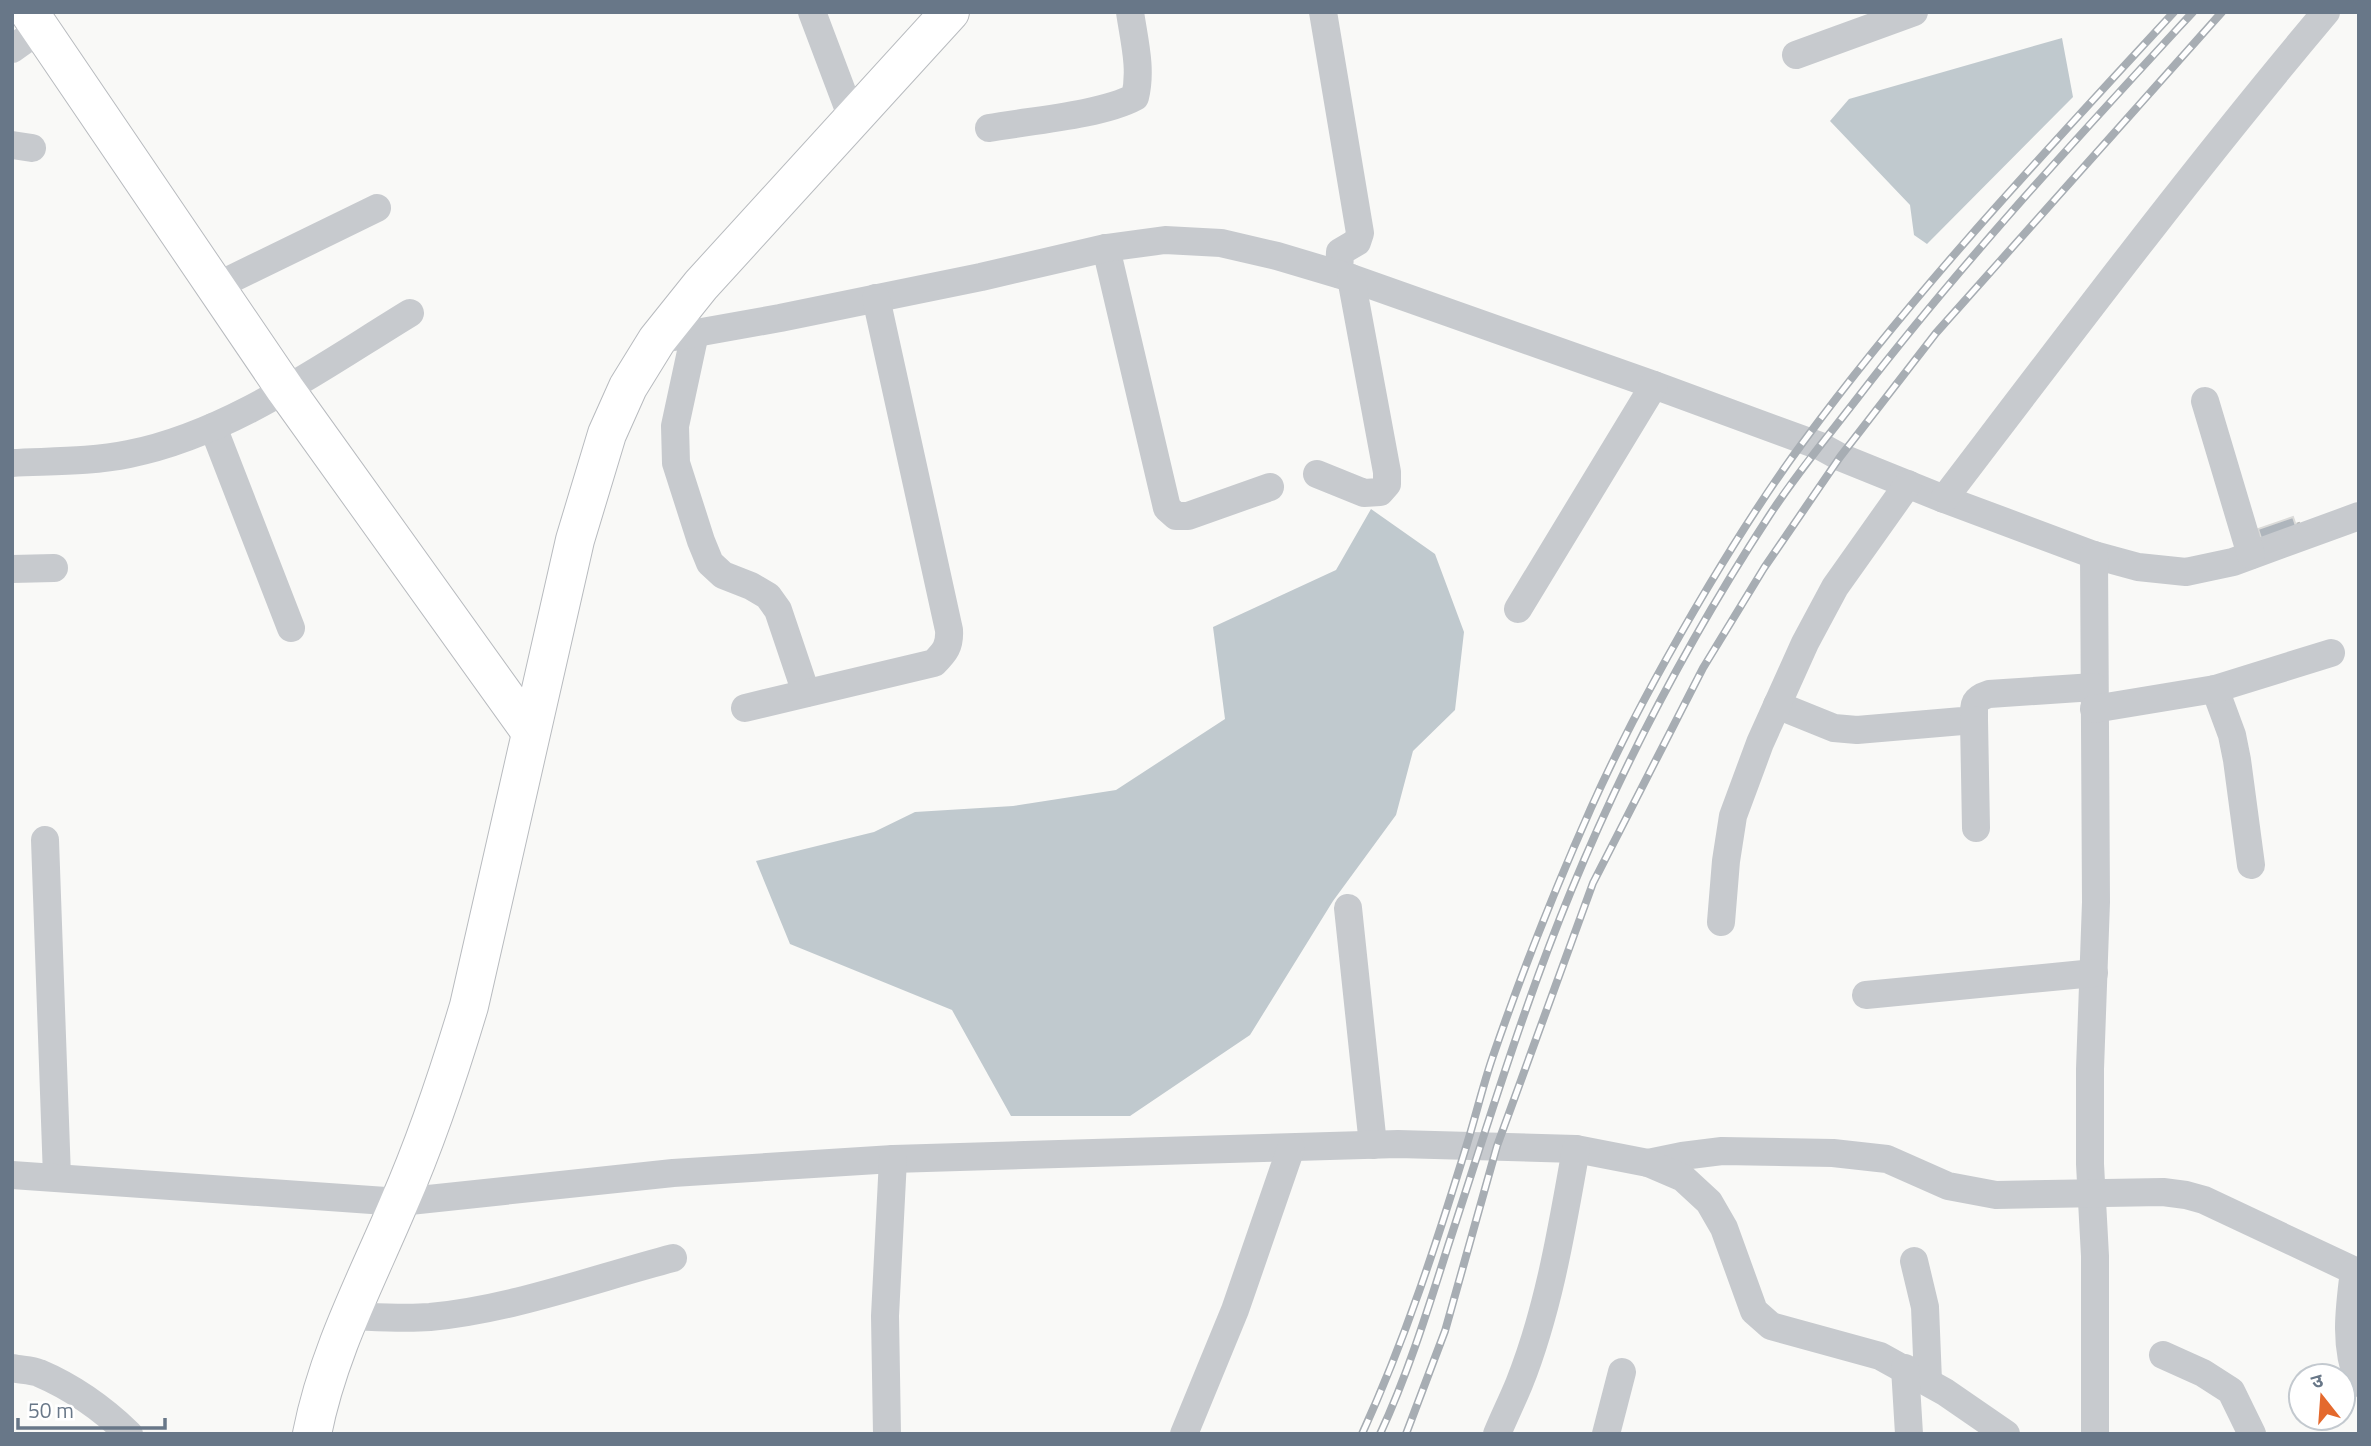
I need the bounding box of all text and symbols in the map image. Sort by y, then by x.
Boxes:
north arrow [2287,1362,2357,1432]
text: उ [2307,1365,2327,1396]
scale bar [18,1386,164,1430]
text: 50 m [28,1394,74,1426]

